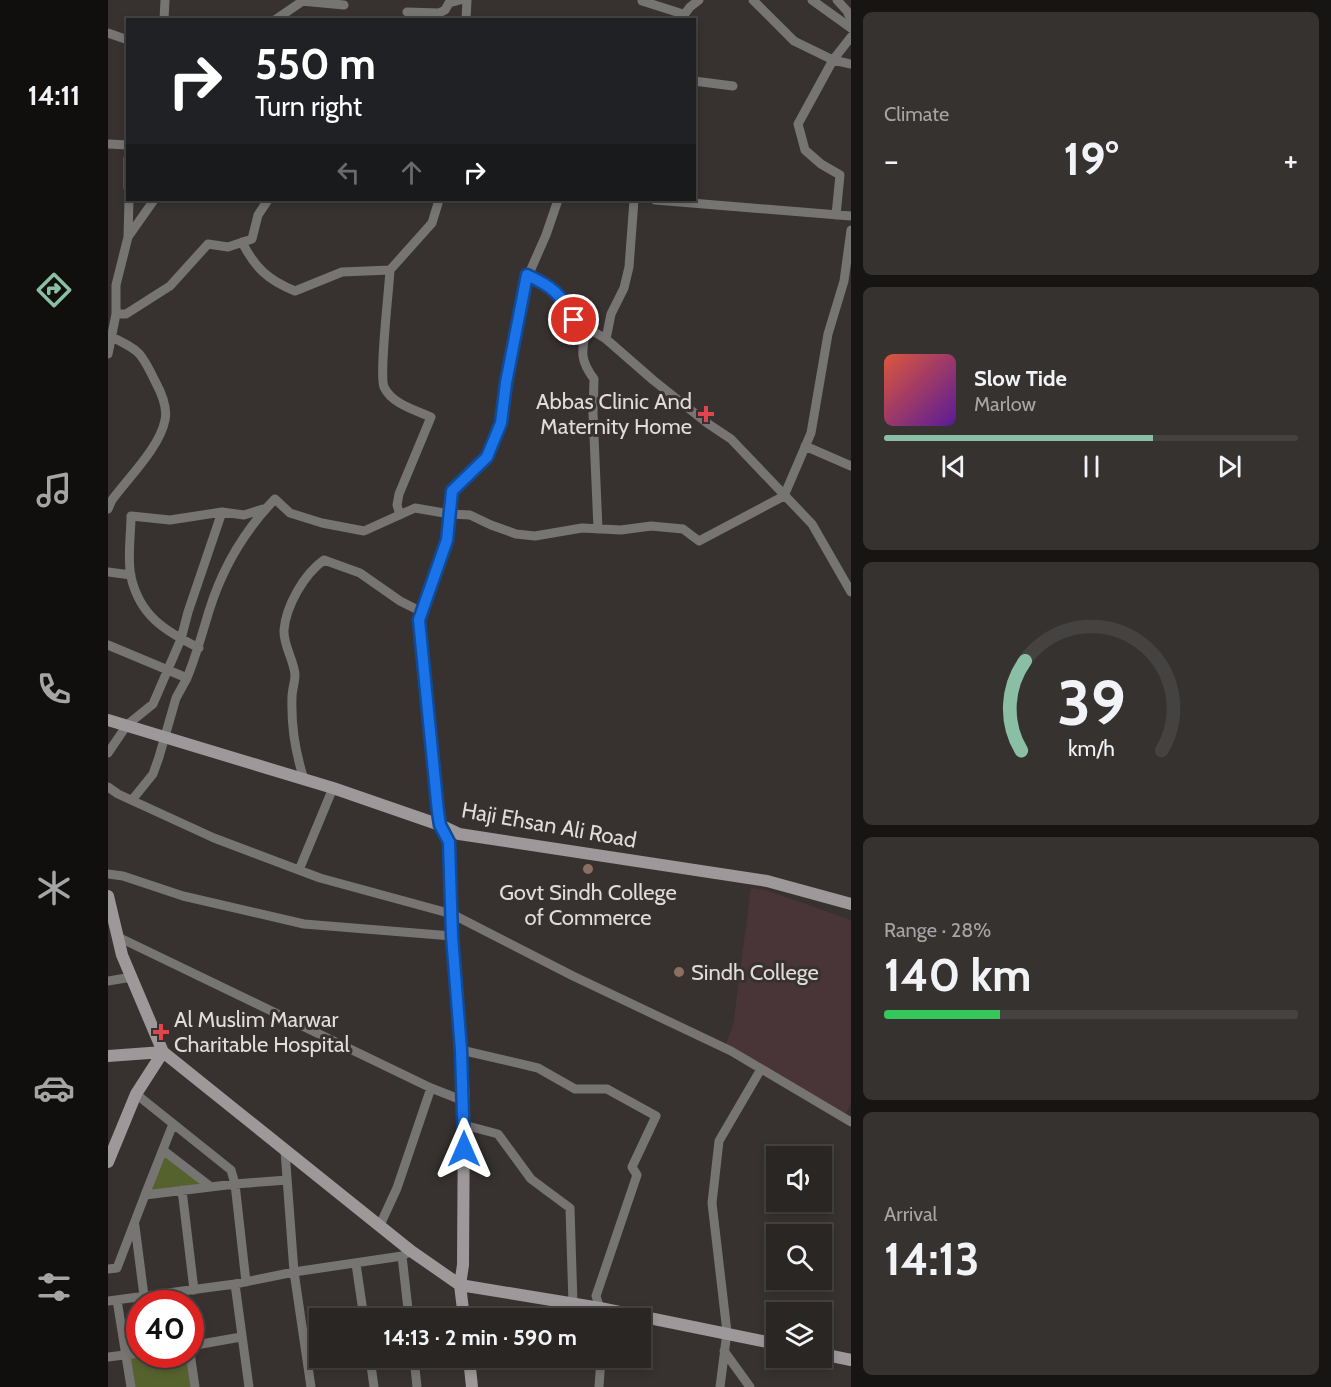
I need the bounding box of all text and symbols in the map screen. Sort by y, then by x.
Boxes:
text: 550 m [255,38,376,90]
icon: right [156,42,234,120]
text: 14:11 [28,79,80,112]
text: Turn right [255,90,362,123]
text: Climate [884,102,949,126]
text: 19° [1064,132,1118,186]
text: − [884,140,899,180]
text: + [1283,140,1298,180]
icon: left [332,156,365,189]
icon: ahead [395,156,428,189]
icon: right [458,156,491,189]
icon: directions [33,269,75,311]
pin [548,294,599,345]
icon: arrive [557,303,590,336]
text: Slow Tide [974,365,1067,392]
place label: Abbas Clinic And Maternity Home [536,388,692,440]
text: Marlow [974,392,1036,416]
marker: Abbas Clinic And Maternity Home [697,405,715,423]
icon: previous [937,450,970,483]
icon: pause [1075,450,1108,483]
icon: next [1213,450,1246,483]
icon: music [33,469,75,511]
text: 39 [1057,665,1125,741]
icon: phone [33,668,75,710]
text: km/h [1068,735,1114,761]
street label: Haji Ehsan Ali Road [459,796,639,854]
marker: Govt Sindh College of Commerce [581,862,595,876]
icon: climate [33,867,75,909]
place label: Govt Sindh College of Commerce [499,879,677,931]
text: Range · 28% [884,918,991,942]
text: 140 km [884,948,1031,1002]
place label: Sindh College [691,959,819,986]
marker: Sindh College [672,965,686,979]
place label: Al Muslim Marwar Charitable Hospital [174,1006,350,1058]
marker: Al Muslim Marwar Charitable Hospital [152,1023,170,1041]
icon: car [33,1067,75,1109]
position arrow [432,1117,496,1181]
map controls [766,1146,832,1368]
button: sound [766,1146,832,1212]
text: Arrival [884,1202,937,1226]
button: search [766,1224,832,1290]
text: 14:13 [884,1232,979,1286]
icon: filters [33,1266,75,1308]
speed limit sign: 40 [126,1290,204,1368]
button: layers [766,1302,832,1368]
text: 14:13 · 2 min · 590 m [383,1324,577,1351]

